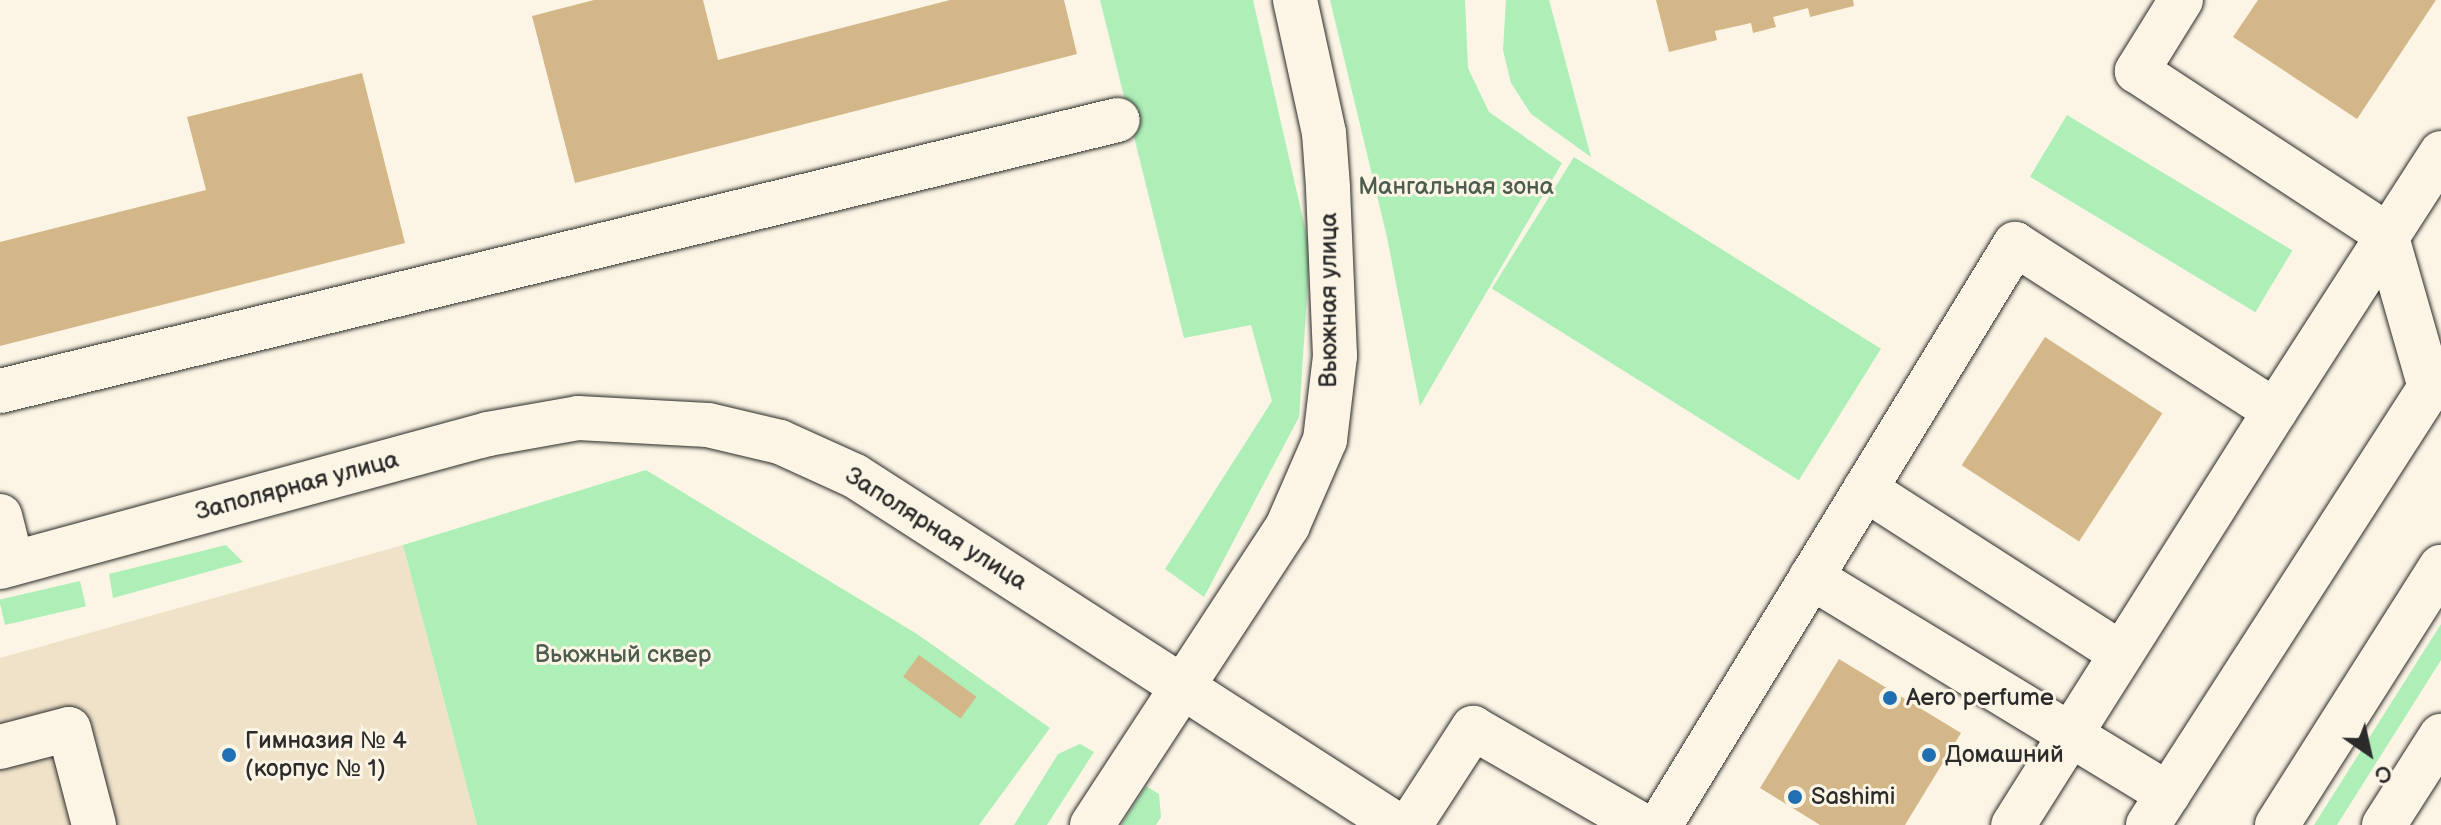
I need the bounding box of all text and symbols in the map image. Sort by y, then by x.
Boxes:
park label: Мангальная зона [1358,173,1554,201]
street label: Вьюжная улица [1315,212,1343,388]
street label: Заполярная улица [192,445,402,527]
street label: Заполярная улица [840,461,1032,597]
park label: Вьюжный сквер [535,641,711,669]
place label: Aero perfume [1906,684,2054,712]
marker: Aero perfume [1881,689,1899,707]
north arrow [2329,713,2409,793]
place label: Гимназия № 4 (корпус № 1) [245,727,407,783]
place label: Домашний [1945,741,2064,769]
marker: Гимназия № 4 (корпус № 1) [220,746,238,764]
marker: Домашний [1920,746,1938,764]
text: С [2369,758,2397,789]
place label: Sashimi [1811,783,1895,811]
marker: Sashimi [1786,788,1804,806]

